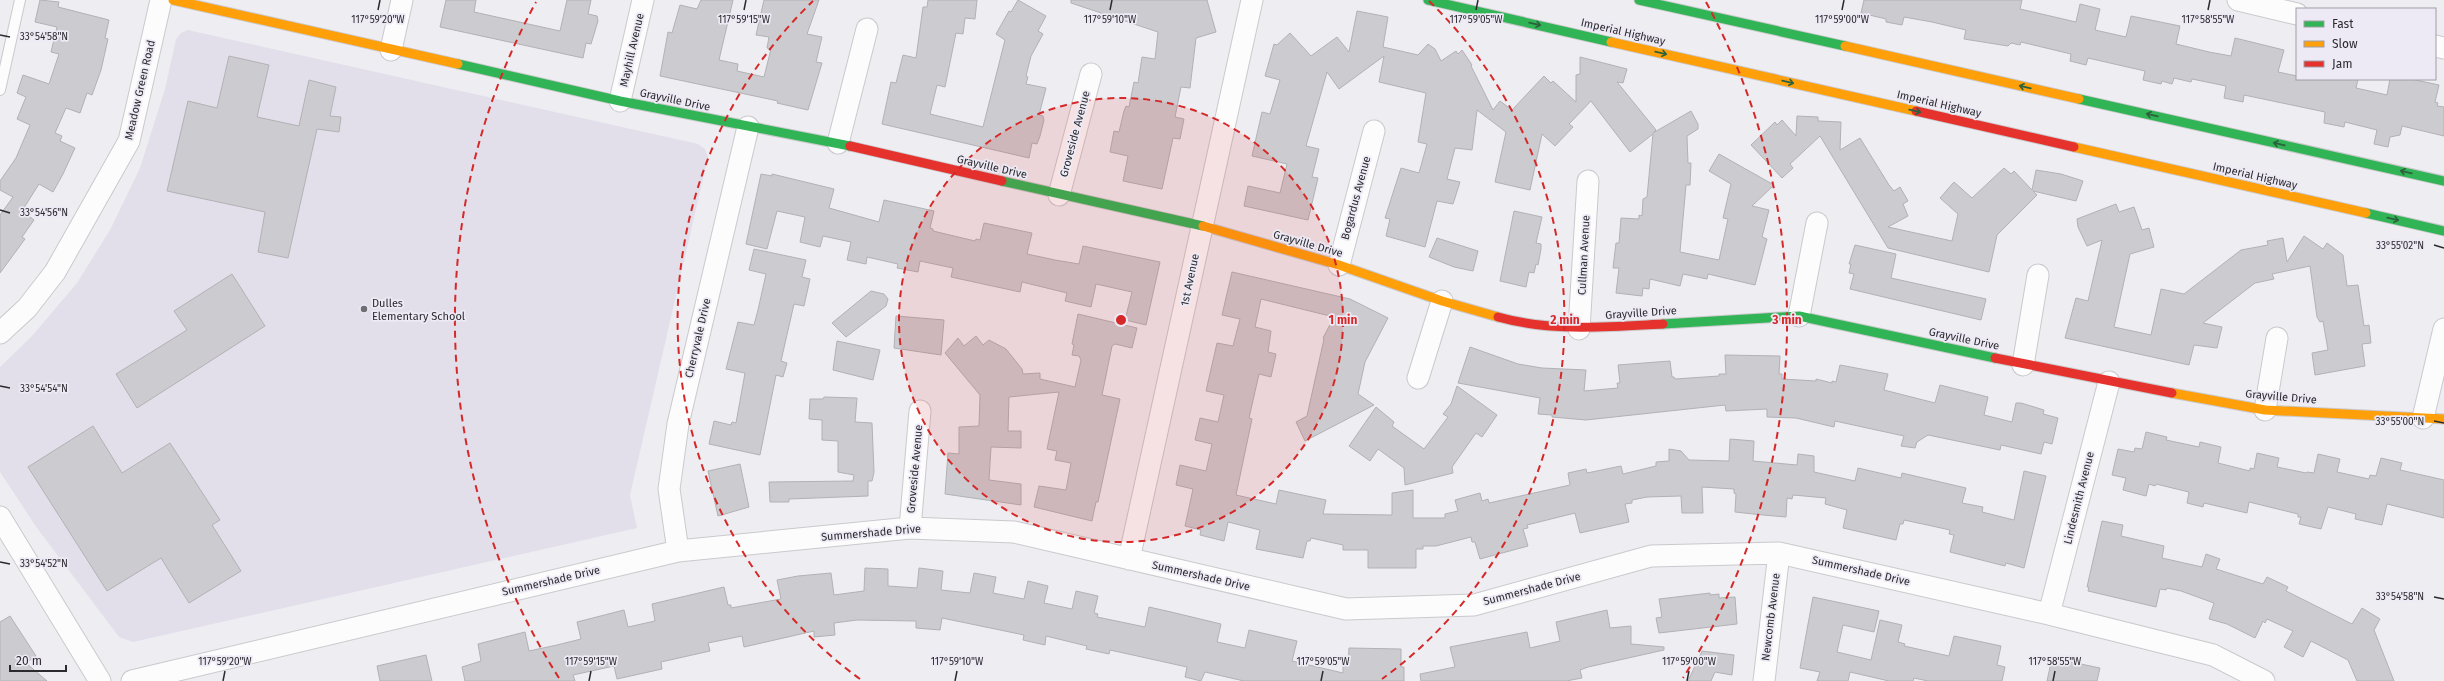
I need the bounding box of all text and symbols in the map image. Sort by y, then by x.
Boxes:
legend [2296,8,2436,80]
street label: Mayhill Avenue [617,12,647,88]
text: 117°59'20"W [351,14,405,26]
text: 117°59'15"W [718,14,771,26]
text: 117°59'10"W [1084,14,1137,26]
text: 117°59'05"W [1449,14,1503,26]
text: 117°59'00"W [1815,14,1870,26]
text: 117°58'55"W [2182,14,2235,26]
street label: Imperial Highway [1579,16,1667,48]
text: Fast [2332,17,2354,31]
one-way arrow [1528,21,1541,29]
text: 33°54'58"N [20,31,68,43]
text: Slow [2332,37,2358,51]
street label: Meadow Green Road [122,39,158,141]
one-way arrow [1654,50,1667,58]
text: Jam [2332,57,2352,71]
one-way arrow [1781,79,1794,87]
one-way arrow [2019,82,2032,90]
street label: Grayville Drive [639,86,711,114]
street label: Imperial Highway [1895,88,1983,120]
street label: Groveside Avenue [1057,89,1093,179]
one-way arrow [1908,108,1921,115]
one-way arrow [2146,111,2159,119]
one-way arrow [2273,139,2286,147]
street label: Grayville Drive [956,153,1028,181]
street label: Bogardus Avenue [1339,155,1373,241]
street label: Imperial Highway [2211,160,2299,192]
one-way arrow [2400,168,2413,176]
text: 33°54'56"N [20,207,68,219]
street label: Cullman Avenue [1575,215,1593,295]
one-way arrow [2386,216,2399,224]
street label: Grayville Drive [1272,228,1344,260]
text: 33°55'02"N [2376,240,2424,252]
street label: 1st Avenue [1178,253,1202,307]
place label: Dulles Elementary School [372,297,465,323]
street label: Cherryvale Drive [683,297,713,379]
marker: Dulles Elementary School [359,304,369,314]
street label: Grayville Drive [1605,304,1677,322]
centre of rings [1114,313,1128,327]
text: 1 min [1329,313,1357,327]
text: 2 min [1550,313,1580,327]
text: 3 min [1771,313,1802,327]
street label: Grayville Drive [1928,325,2000,353]
text: 33°54'54"N [20,383,68,395]
street label: Grayville Drive [2245,387,2317,407]
text: 33°55'00"N [2376,416,2424,428]
street label: Groveside Avenue [905,424,925,514]
street label: Lindesmith Avenue [2061,450,2097,546]
street label: Summershade Drive [821,522,921,544]
street label: Summershade Drive [1811,553,1911,589]
text: 33°54'52"N [20,558,68,570]
street label: Summershade Drive [1151,558,1251,594]
street label: Summershade Drive [501,563,601,599]
street label: Summershade Drive [1482,570,1582,608]
street label: Newcomb Avenue [1759,572,1783,662]
text: 33°54'58"N [2376,591,2424,603]
scale bar [10,647,66,673]
text: 20 m [16,654,42,668]
text: 117°59'20"W [198,656,252,668]
text: 117°59'15"W [565,656,618,668]
text: 117°59'10"W [931,656,984,668]
text: 117°59'05"W [1296,656,1350,668]
text: 117°59'00"W [1662,656,1717,668]
text: 117°58'55"W [2029,656,2082,668]

